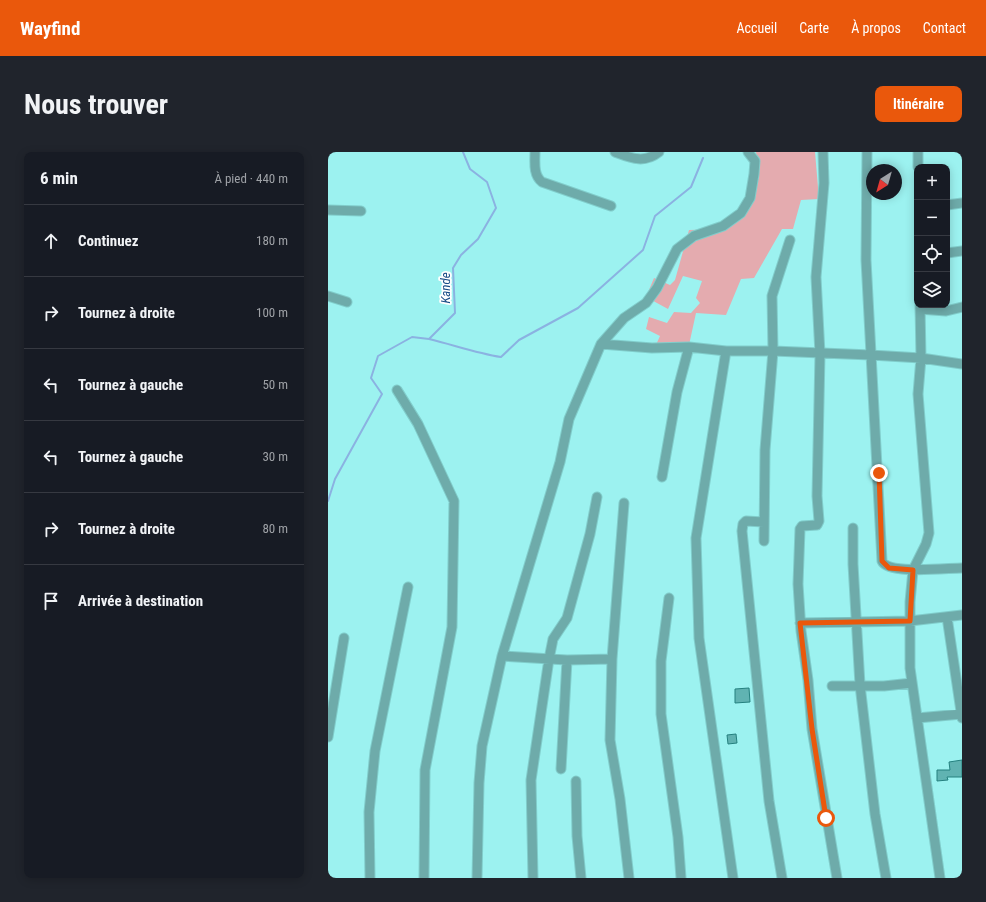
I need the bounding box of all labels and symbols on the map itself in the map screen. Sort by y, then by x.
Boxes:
north arrow [866,164,902,200]
water label: Kande [438,272,453,304]
route end [870,464,888,482]
route start [817,809,835,827]

